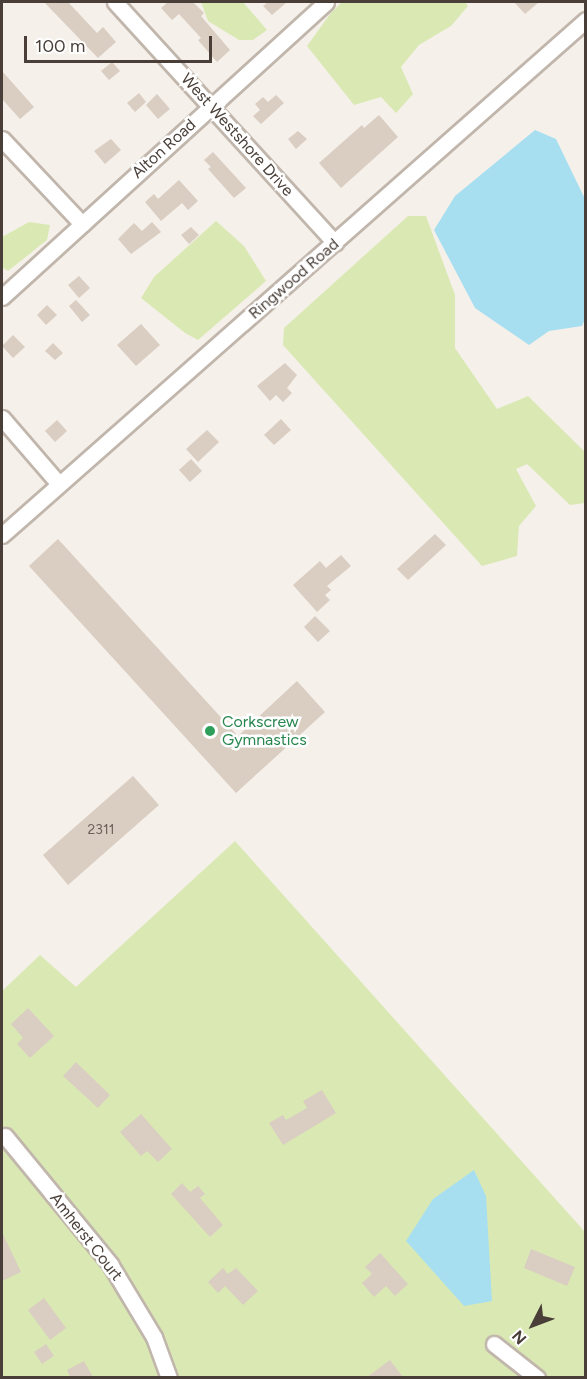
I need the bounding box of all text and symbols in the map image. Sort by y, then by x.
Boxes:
scale bar [27,24,214,62]
text: 100 m [35,35,85,57]
street label: West Westshore Drive [177,70,297,200]
street label: Alton Road [128,115,200,183]
street label: Ringwood Road [245,235,343,323]
place label: Corkscrew Gymnastics [222,712,307,750]
marker: Corkscrew Gymnastics [203,724,217,738]
house number: 2311 [87,822,115,838]
street label: Amherst Court [46,1189,126,1285]
north arrow [503,1295,563,1355]
text: N [508,1326,530,1348]

